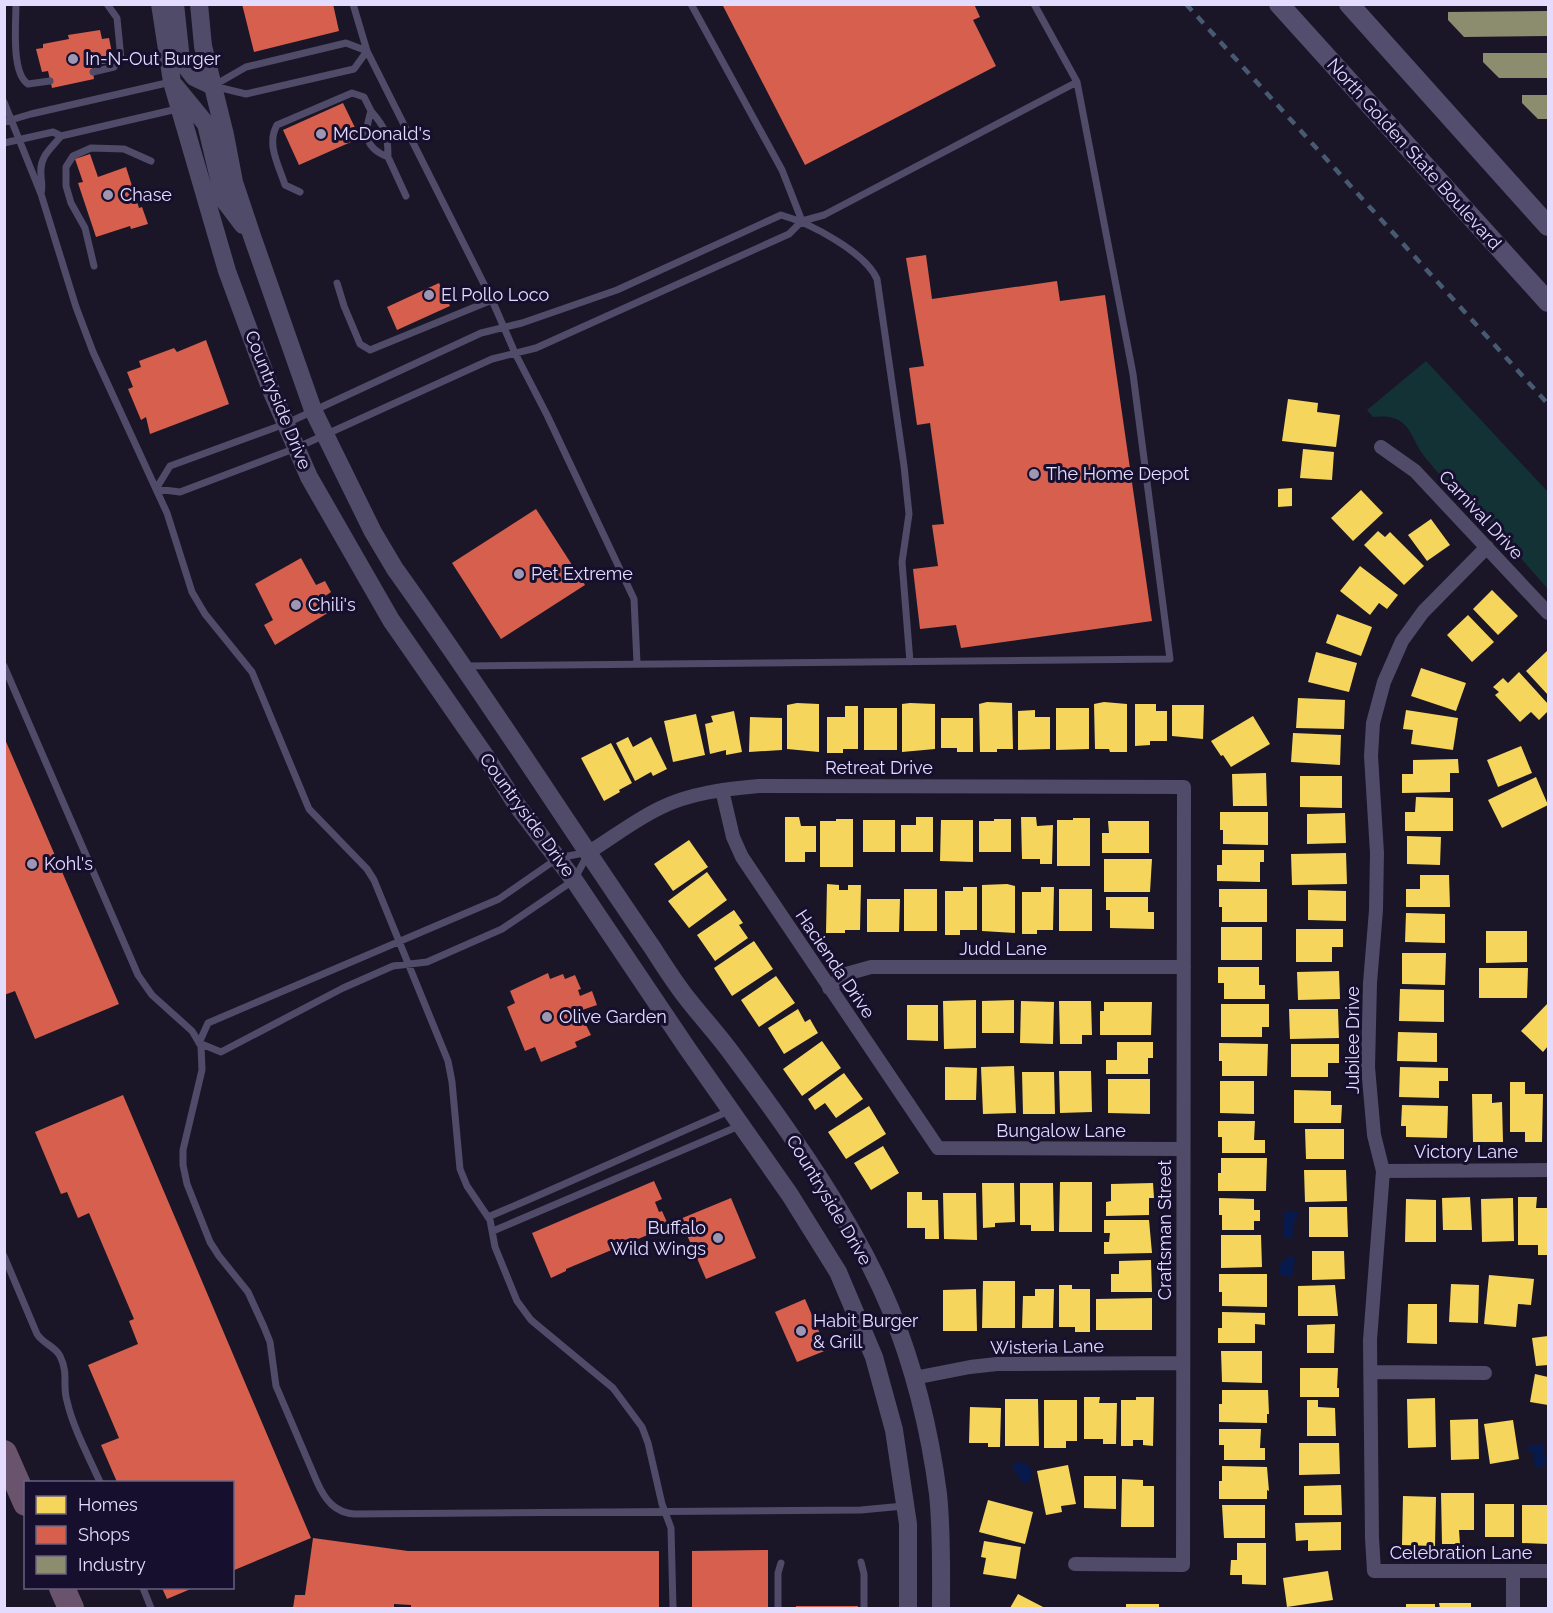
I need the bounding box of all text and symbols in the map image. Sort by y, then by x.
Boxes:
place label: In-N-Out Burger [85,48,221,69]
marker: In-N-Out Burger [66,52,80,66]
street label: North Golden State Boulevard [1323,54,1506,254]
place label: McDonald's [333,123,431,144]
marker: McDonald's [314,127,328,141]
place label: Chase [120,184,172,205]
marker: Chase [101,188,115,202]
place label: El Pollo Loco [441,284,550,305]
marker: El Pollo Loco [422,288,436,302]
street label: Countryside Drive [241,327,316,473]
place label: The Home Depot [1046,463,1189,484]
street label: Carnival Drive [1435,466,1528,564]
marker: The Home Depot [1027,467,1041,481]
place label: Pet Extreme [531,563,633,584]
marker: Pet Extreme [512,567,526,581]
place label: Chili's [308,594,356,615]
marker: Chili's [289,598,303,612]
street label: Countryside Drive [475,749,580,881]
street label: Retreat Drive [825,757,933,778]
place label: Kohl's [44,853,93,874]
marker: Kohl's [25,857,39,871]
street label: Hacienda Drive [791,905,880,1022]
street label: Judd Lane [959,938,1047,959]
street label: Jubilee Drive [1342,986,1363,1094]
place label: Olive Garden [559,1006,667,1027]
marker: Olive Garden [540,1010,554,1024]
street label: Bungalow Lane [996,1120,1126,1141]
street label: Countryside Drive [782,1131,877,1269]
street label: Victory Lane [1414,1141,1519,1162]
street label: Craftsman Street [1154,1160,1175,1300]
place label: Buffalo Wild Wings [610,1217,706,1259]
marker: Buffalo Wild Wings [711,1231,725,1245]
place label: Habit Burger & Grill [813,1310,919,1352]
marker: Habit Burger & Grill [794,1324,808,1338]
street label: Wisteria Lane [990,1335,1105,1358]
legend [24,1481,234,1589]
text: Homes [78,1494,138,1515]
text: Shops [78,1524,130,1545]
street label: Celebration Lane [1390,1542,1533,1563]
text: Industry [78,1554,146,1575]

